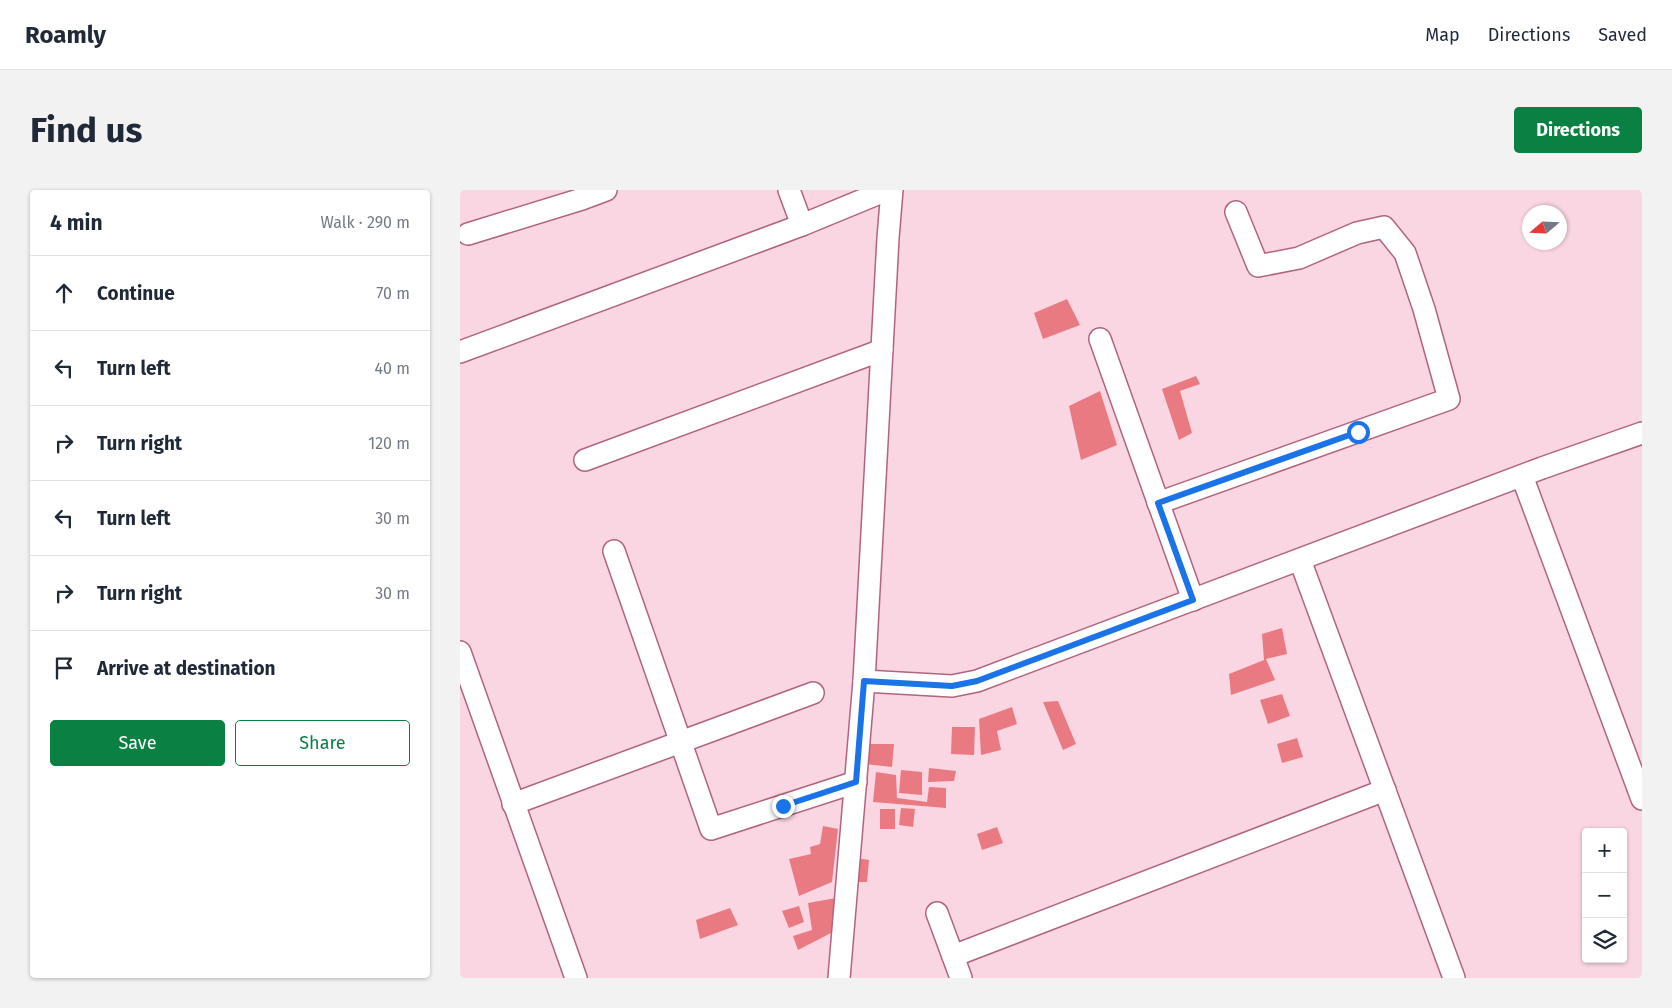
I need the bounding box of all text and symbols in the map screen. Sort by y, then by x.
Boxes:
text: Roamly [25,21,106,49]
text: Map [1425,24,1460,46]
text: Directions [1488,24,1570,46]
text: Saved [1598,24,1647,46]
button: Directions [1514,107,1642,153]
text: Find us [30,109,142,151]
north arrow [1522,205,1567,250]
text: 4 min [50,210,103,236]
text: Walk · 290 m [320,213,410,232]
icon: ahead [50,279,78,307]
text: Continue [97,282,175,305]
text: 70 m [376,284,410,303]
icon: left [50,354,78,382]
text: Turn left [97,357,171,380]
text: 40 m [375,359,410,378]
route start [1347,421,1370,444]
icon: right [50,429,78,457]
text: Turn right [97,432,182,455]
text: 120 m [368,434,410,453]
icon: left [50,504,78,532]
text: Turn left [97,507,171,530]
text: 30 m [375,509,410,528]
icon: right [50,579,78,607]
text: Turn right [97,582,182,605]
text: 30 m [375,584,410,603]
icon: arrive [50,654,78,682]
text: Arrive at destination [97,657,276,680]
button: Save [50,720,225,766]
button: Share [235,720,410,766]
route end [772,795,795,818]
map controls [1582,828,1627,963]
button: + [1582,828,1627,873]
button: − [1582,873,1627,918]
button: layers [1582,918,1627,963]

